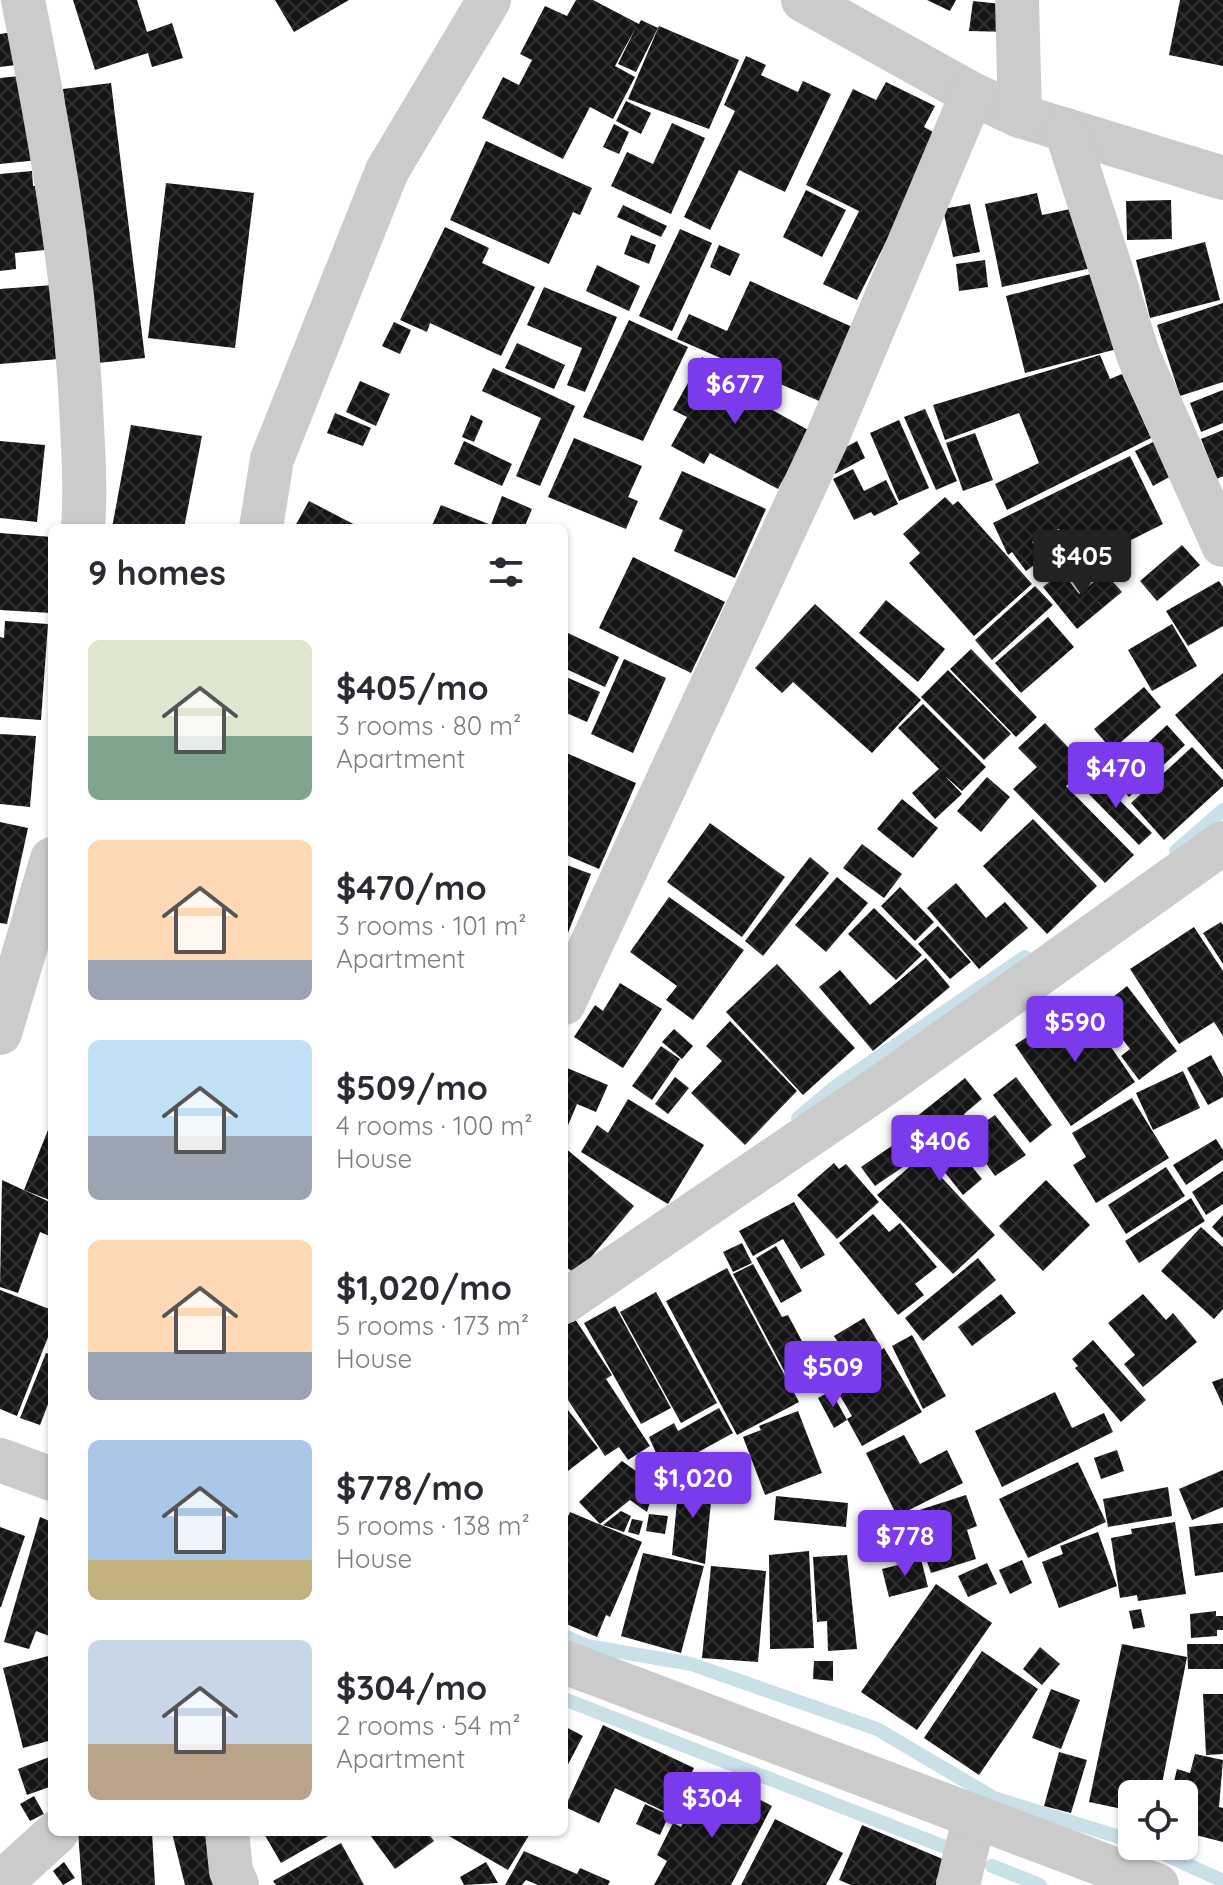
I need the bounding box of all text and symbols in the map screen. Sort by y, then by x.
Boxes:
pin: $677 [688,358,782,426]
text: $677 [706,367,764,400]
pin: $405 [1035,530,1129,598]
text: $405 [1051,539,1113,572]
icon: filters [484,550,528,594]
text: 9 homes [88,551,226,594]
text: $405/mo [336,666,489,709]
icon: home [152,672,248,768]
text: 3 rooms · 80 m² [336,709,521,742]
text: Apartment [336,742,465,775]
pin: $470 [1069,742,1163,810]
text: $470 [1086,751,1146,784]
text: $470/mo [336,866,487,909]
icon: home [152,872,248,968]
text: 3 rooms · 101 m² [336,909,527,942]
text: Apartment [336,942,465,975]
pin: $590 [1028,996,1122,1064]
text: $590 [1044,1005,1106,1038]
text: $509/mo [336,1066,488,1109]
icon: home [152,1072,248,1168]
text: 4 rooms · 100 m² [336,1109,532,1142]
pin: $406 [893,1115,987,1183]
text: $406 [909,1124,971,1157]
text: House [336,1142,412,1175]
text: $1,020/mo [336,1266,512,1309]
icon: home [152,1272,248,1368]
text: 5 rooms · 173 m² [336,1309,529,1342]
pin: $509 [786,1341,880,1409]
text: House [336,1342,412,1375]
text: $509 [802,1350,864,1383]
pin: $1,020 [628,1452,758,1520]
text: $1,020 [653,1461,733,1494]
text: $778/mo [336,1466,484,1509]
icon: home [152,1472,248,1568]
text: 5 rooms · 138 m² [336,1509,530,1542]
pin: $778 [858,1510,952,1578]
text: $778 [876,1519,934,1552]
text: House [336,1542,412,1575]
text: $304/mo [336,1666,487,1709]
icon: home [152,1672,248,1768]
text: 2 rooms · 54 m² [336,1709,520,1742]
text: Apartment [336,1742,465,1775]
pin: $304 [665,1772,759,1840]
map controls [1118,1780,1198,1860]
button: locate [1118,1780,1198,1860]
text: $304 [682,1781,742,1814]

